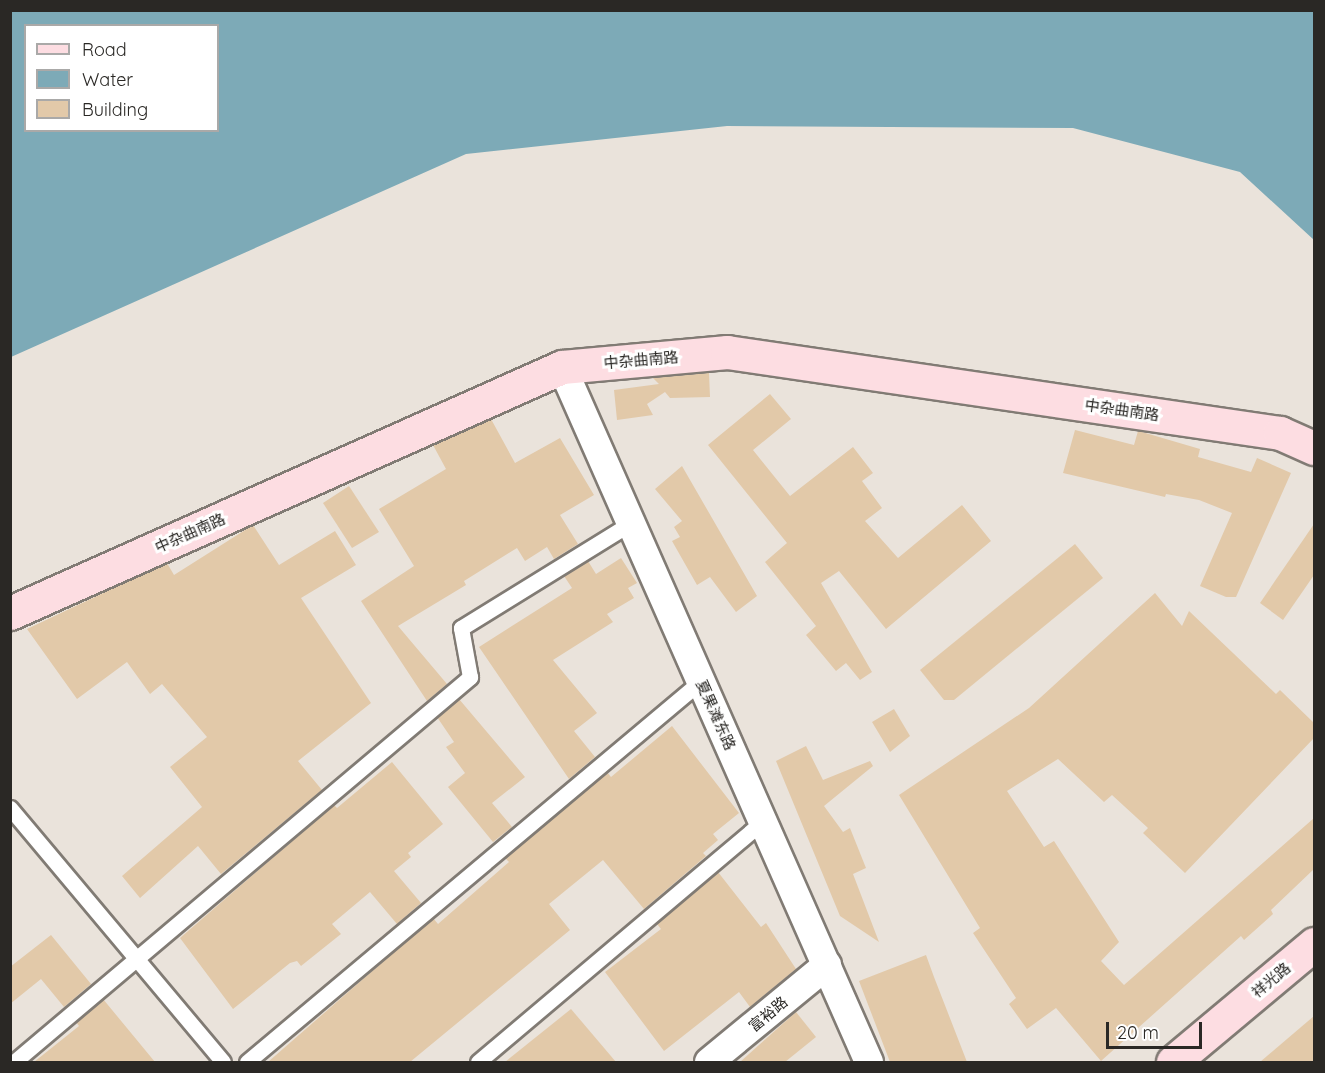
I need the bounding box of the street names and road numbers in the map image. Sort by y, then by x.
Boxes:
street label: 中杂曲南路 [603,348,679,372]
street label: 中杂曲南路 [1084,396,1160,424]
street label: 中杂曲南路 [152,510,228,556]
street label: 夏果滩东路 [693,677,739,753]
street label: 祥光路 [1248,959,1294,1001]
street label: 富裕路 [745,993,791,1035]

